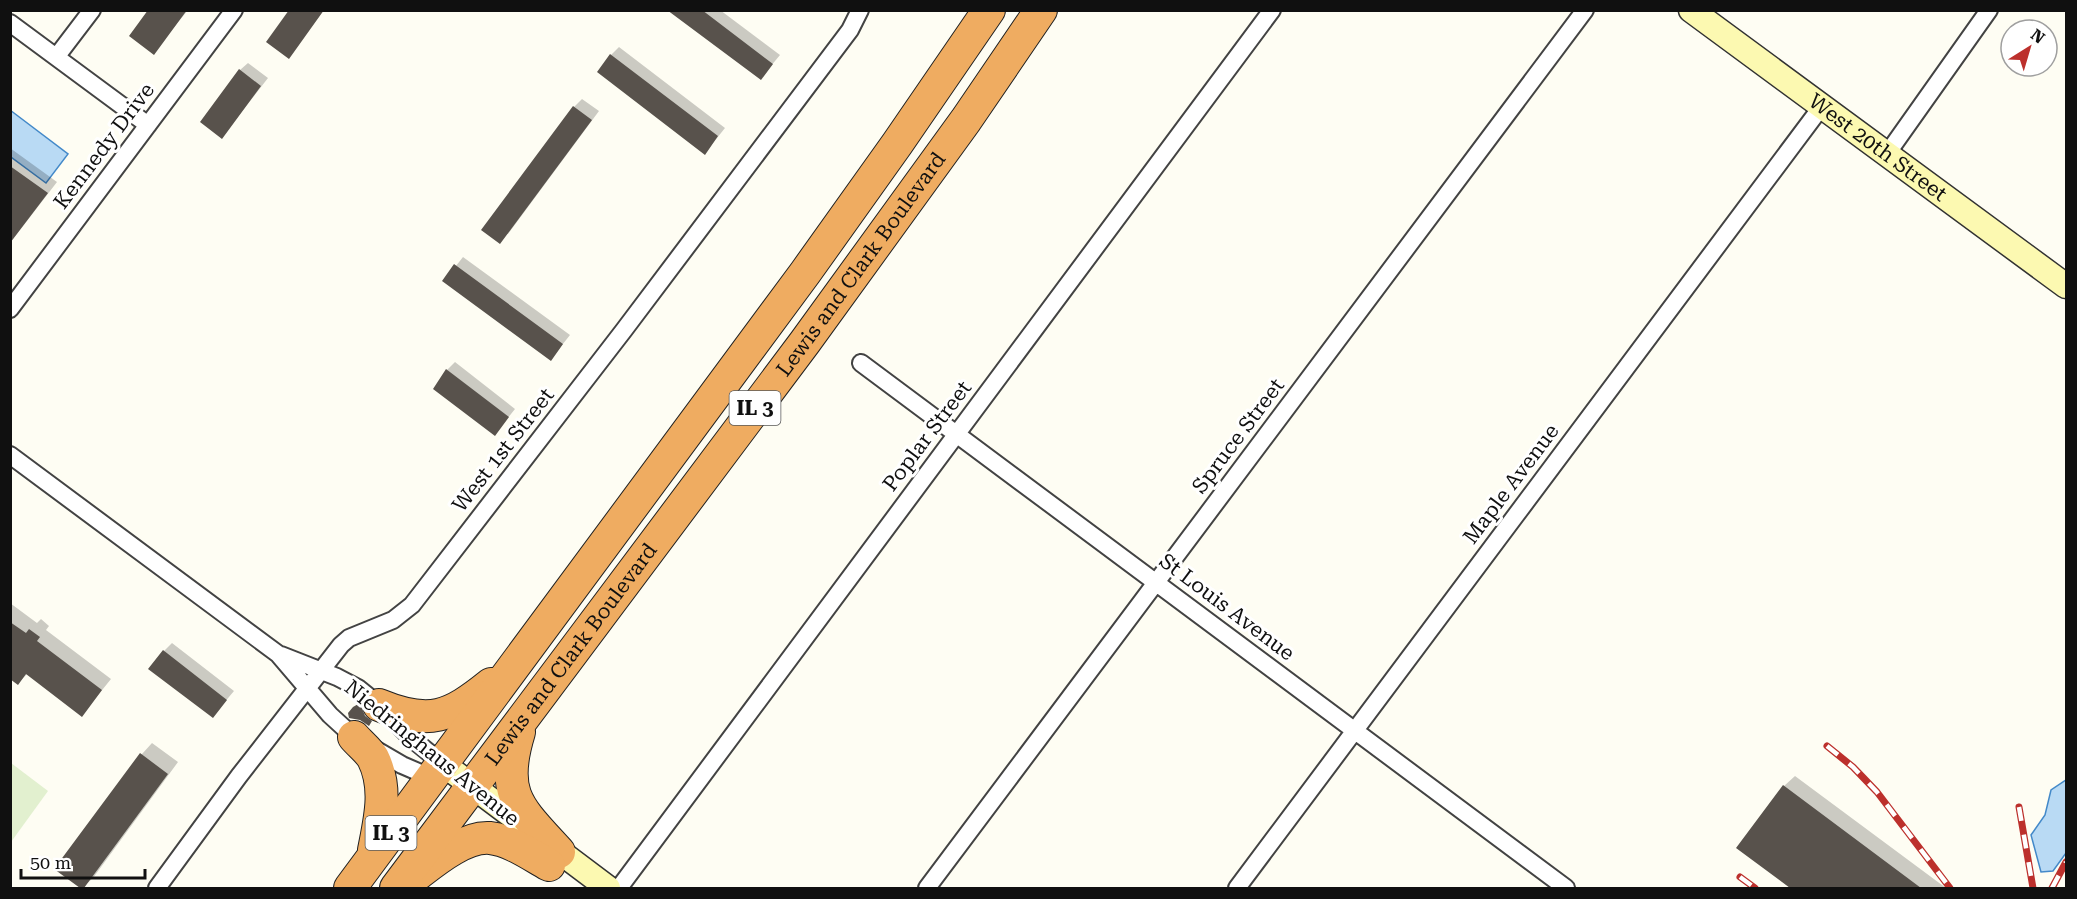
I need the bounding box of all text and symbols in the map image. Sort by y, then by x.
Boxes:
north arrow [1999,18,2059,78]
text: N [2027,25,2048,48]
street label: Kennedy Drive [49,78,159,214]
street label: West 20th Street [1804,89,1952,206]
street label: Lewis and Clark Boulevard [772,147,951,381]
street label: Spruce Street [1187,374,1289,498]
street label: Poplar Street [878,376,976,496]
street label: West 1st Street [447,383,559,517]
road number: IL 3 [730,391,780,425]
street label: Maple Avenue [1458,419,1564,549]
street label: Lewis and Clark Boulevard [480,538,662,770]
street label: St Louis Avenue [1155,548,1299,666]
street label: Niedringhaus Avenue [340,675,524,831]
road number: IL 3 [366,816,416,850]
scale bar [21,842,146,880]
text: 50 m [30,852,71,873]

